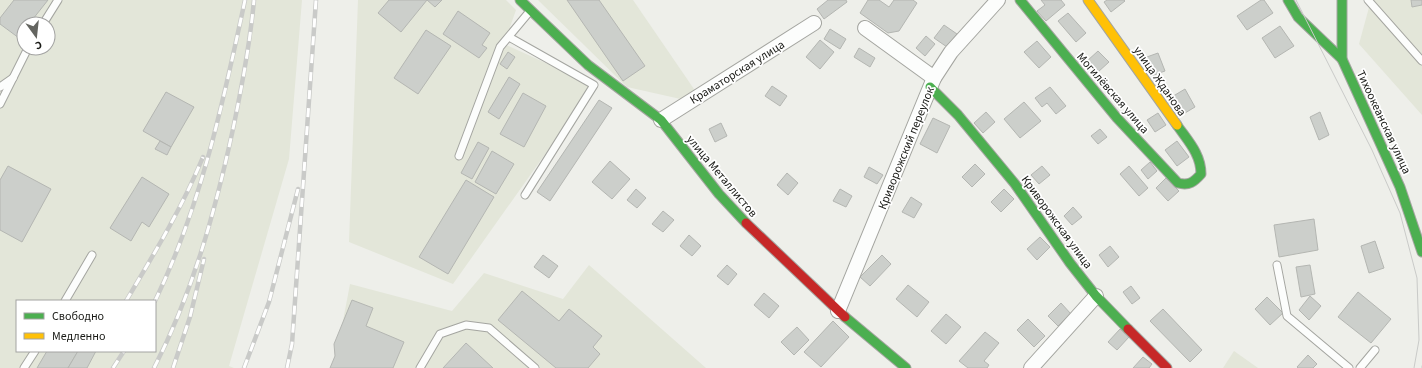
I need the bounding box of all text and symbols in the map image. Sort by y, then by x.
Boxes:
north arrow [16,16,56,56]
street label: Краматорская улица [687,36,788,108]
text: С [33,37,43,53]
street label: улица Жданова [1129,43,1190,120]
street label: Могилёвская улица [1073,49,1153,138]
street label: Тихоокеанская улица [1352,68,1415,177]
street label: Криворожский переулок [874,84,939,212]
street label: улица Металлистов [682,132,761,221]
street label: Криворожская улица [1017,172,1096,272]
legend [16,300,156,352]
text: Свободно [52,308,104,325]
text: Медленно [52,328,106,345]

